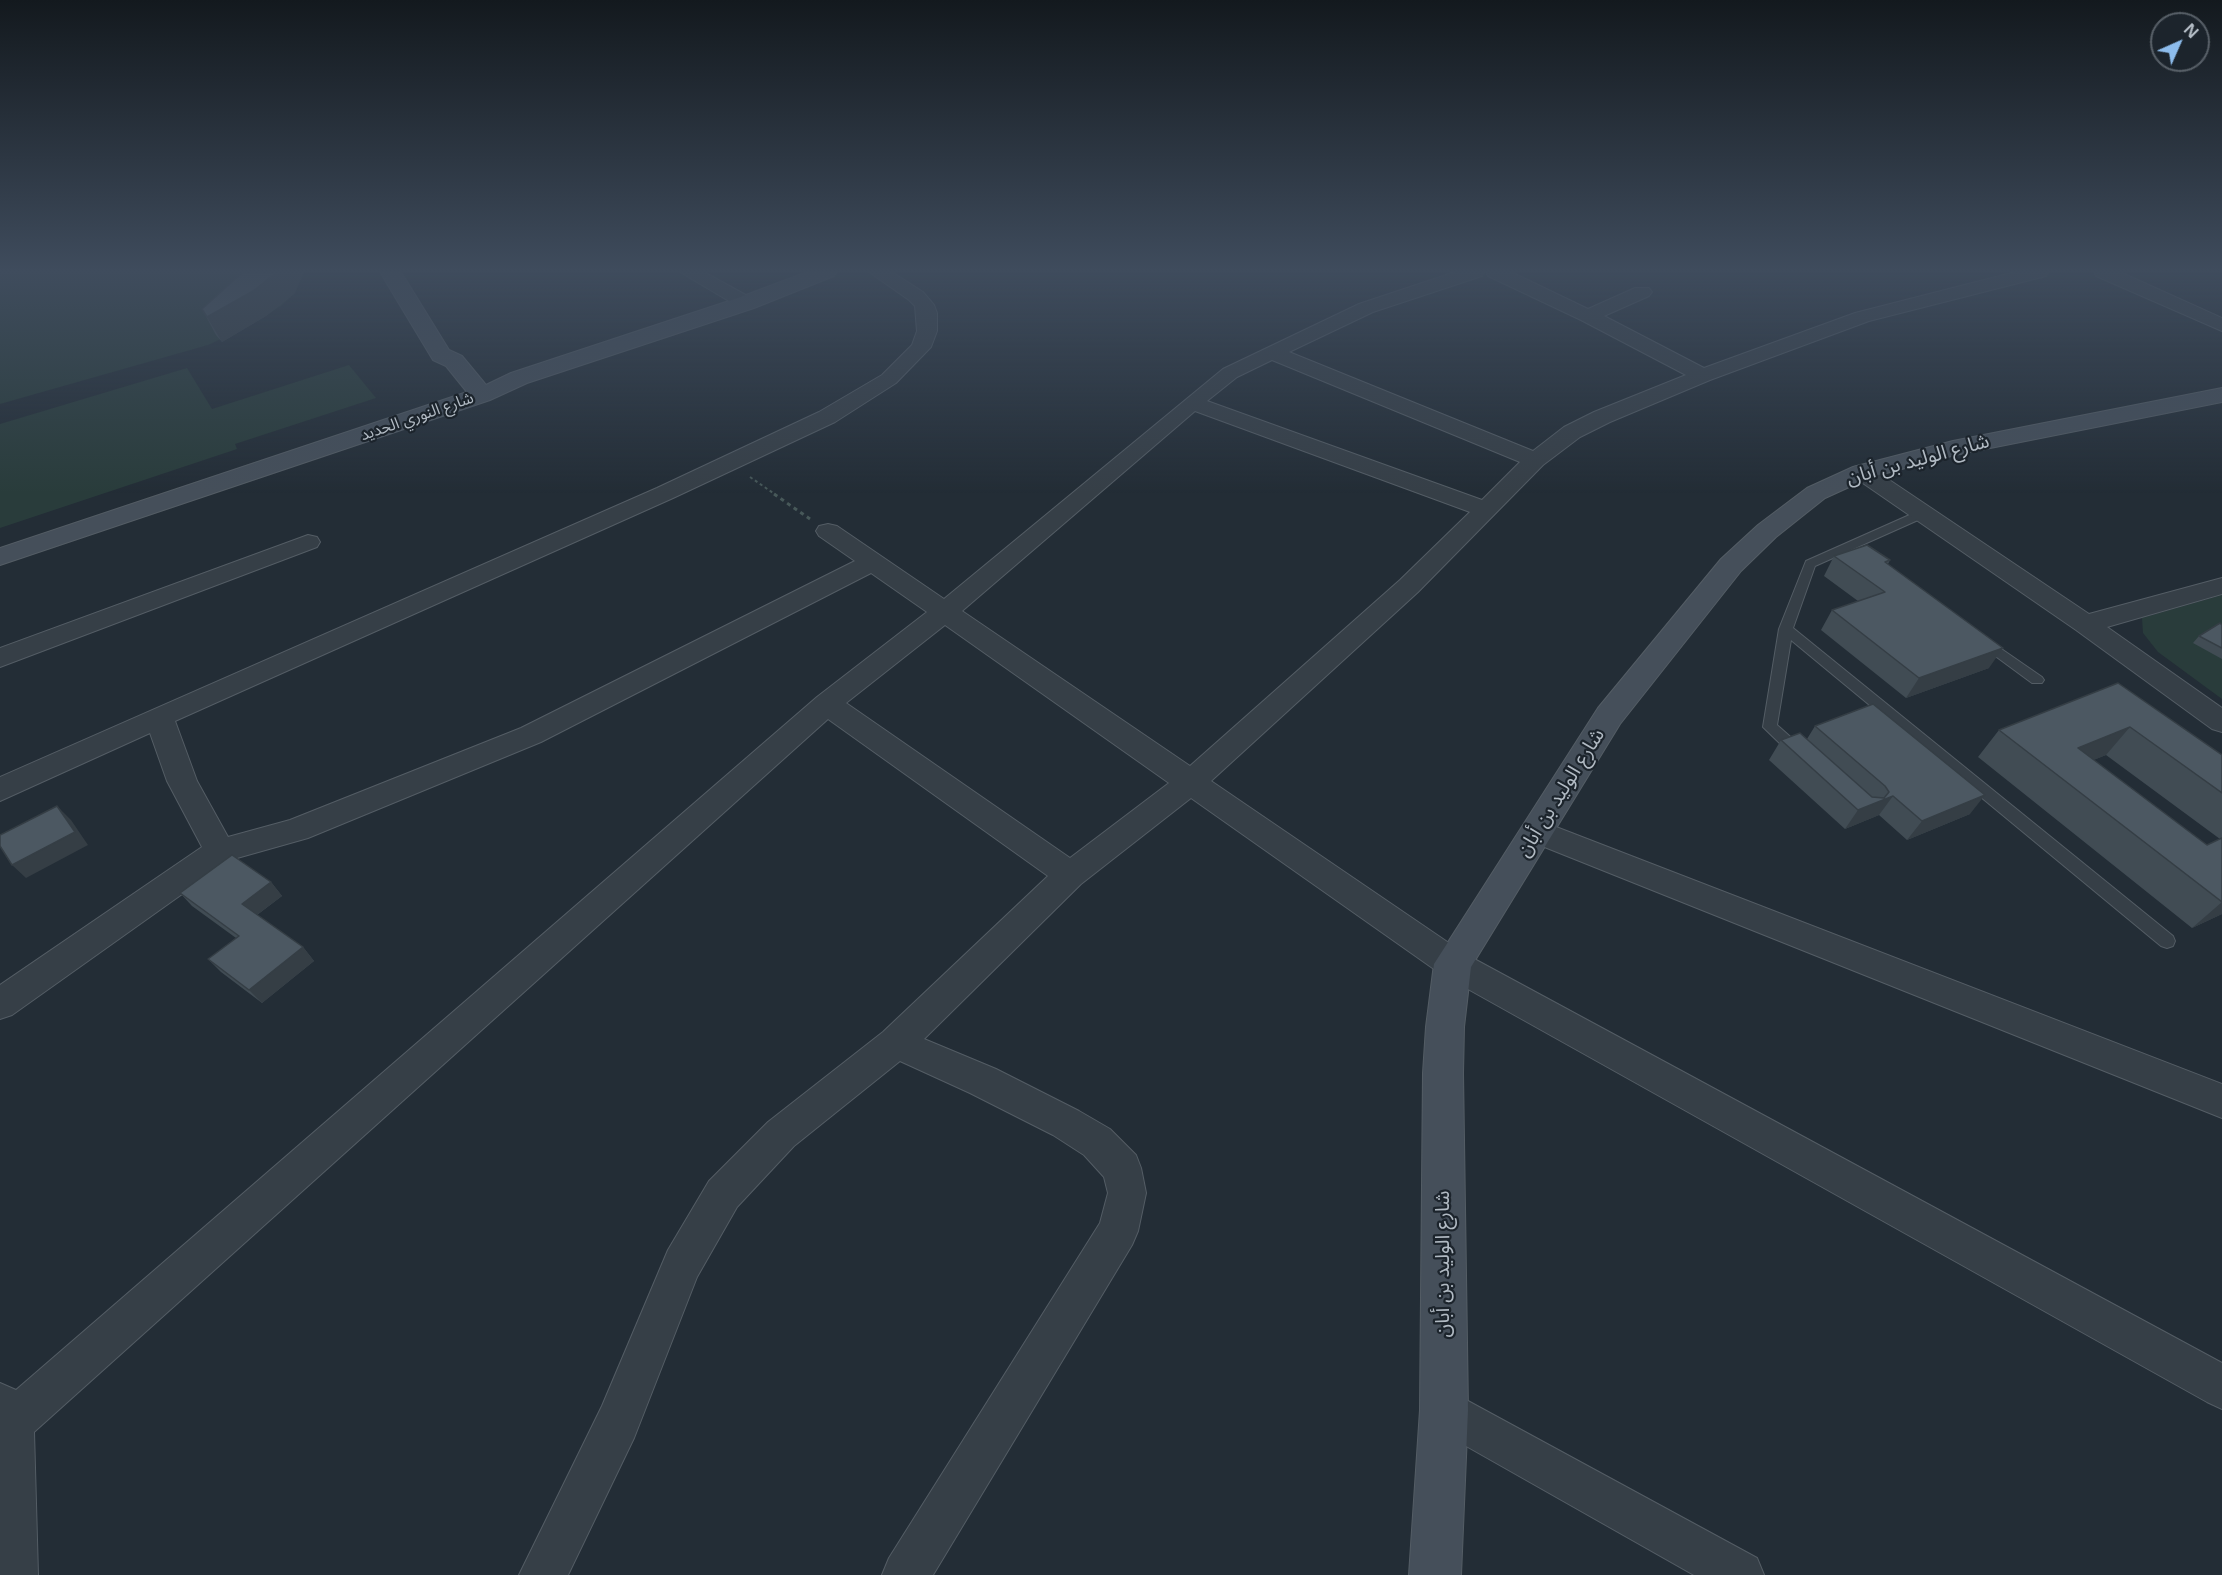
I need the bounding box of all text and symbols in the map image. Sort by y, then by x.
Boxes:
north arrow [2150,12,2210,72]
text: N [2179,18,2204,43]
street label: شارع النوري الحديد [358,389,476,445]
street label: شارع الوليد بن أبان [1844,429,1992,491]
street label: شارع الوليد بن أبان [1512,724,1610,862]
street label: شارع الوليد بن أبان [1431,1191,1455,1337]

